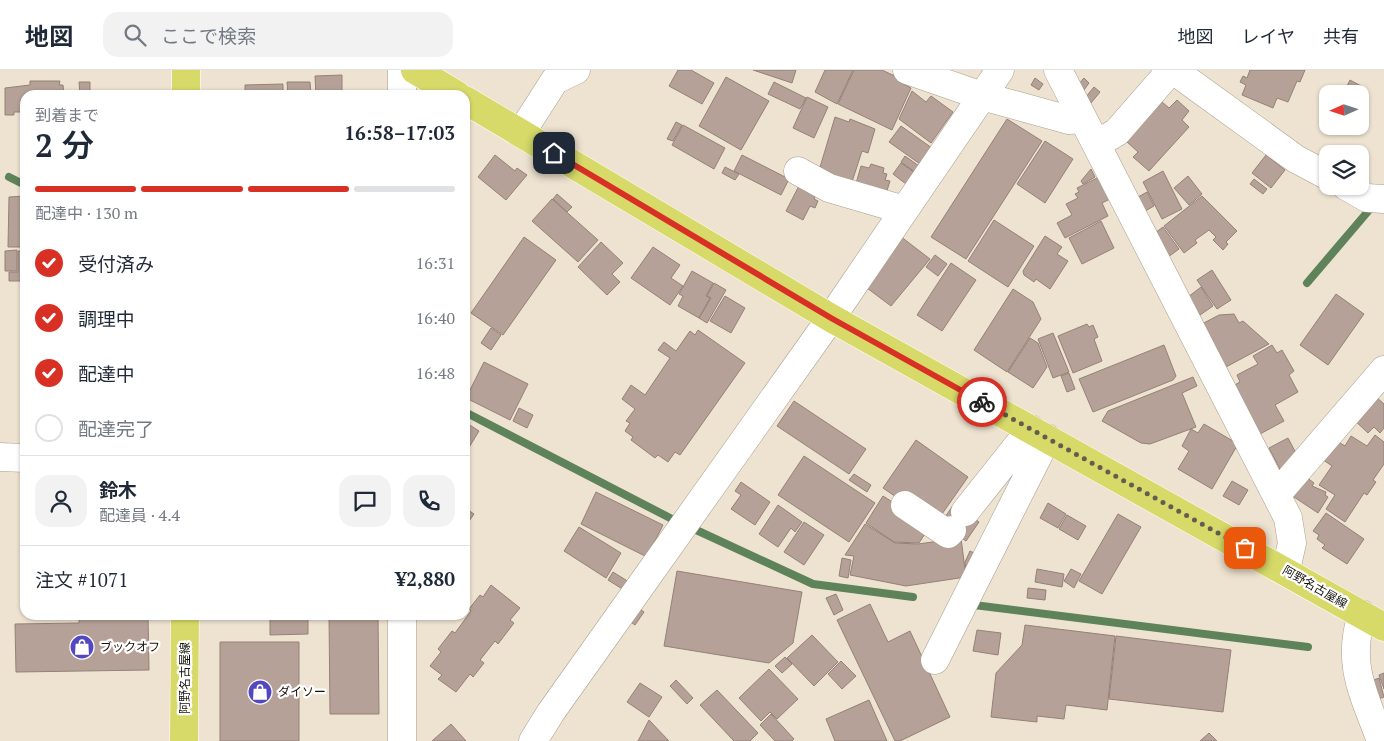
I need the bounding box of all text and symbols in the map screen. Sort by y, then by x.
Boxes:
search box [103,12,453,57]
text: 地図 [25,20,73,52]
icon: search [121,21,149,49]
text: ここで検索 [161,23,256,48]
text: 地図 [1178,24,1214,48]
text: レイヤ [1242,24,1295,48]
text: 共有 [1323,24,1359,48]
north arrow [1319,85,1369,135]
map controls [1319,85,1369,195]
text: 到着まで [35,104,99,126]
text: 16:58–17:03 [344,120,455,145]
text: 2 分 [35,124,94,166]
pin [533,132,575,174]
icon: home [540,139,568,167]
button: layers [1319,145,1369,195]
text: 配達中 · 130 m [35,202,138,224]
icon: check [35,249,63,277]
text: 受付済み [78,251,154,276]
text: 16:31 [416,252,455,274]
icon: check [35,304,63,332]
text: 調理中 [78,306,135,331]
text: 16:40 [416,307,455,329]
icon: check [35,359,63,387]
text: 配達中 [78,361,135,386]
text: 16:48 [416,362,455,384]
courier [957,377,1007,427]
icon: bike [968,388,996,416]
text: 配達完了 [78,416,154,441]
button: person [35,475,87,527]
button: chat [339,475,391,527]
button: phone [403,475,455,527]
text: 鈴木 [99,477,137,502]
text: 配達員 · 4.4 [99,504,180,526]
pin [1224,527,1266,569]
icon: bag [1231,534,1259,562]
street label: 阿野名古屋線 [1280,562,1350,611]
text: ¥2,880 [396,566,455,591]
text: 注文 #1071 [35,567,128,592]
shop icon: ブックオフ [69,634,95,660]
place label: ブックオフ [100,639,160,654]
street label: 阿野名古屋線 [177,642,192,714]
shop icon: ダイソー [247,679,273,705]
place label: ダイソー [278,684,326,699]

